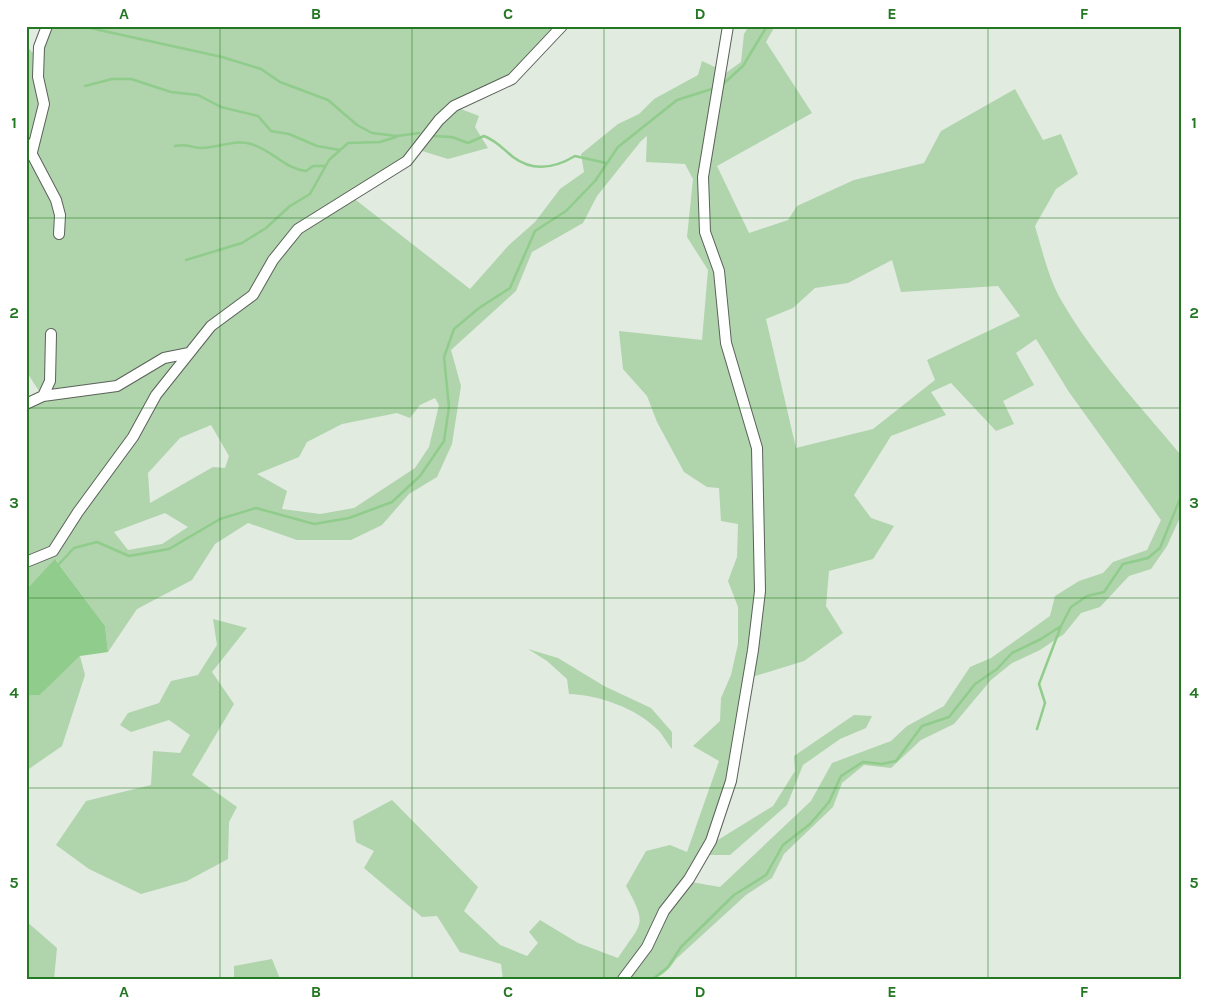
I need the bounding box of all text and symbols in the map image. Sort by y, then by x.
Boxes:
text: A [119,4,129,23]
text: B [311,4,321,23]
text: C [503,4,513,23]
text: D [695,4,706,23]
text: E [887,4,897,23]
text: F [1080,4,1089,23]
text: 1 [11,113,17,132]
text: 1 [1191,113,1197,132]
text: 2 [9,303,19,322]
text: 2 [1189,303,1199,322]
text: 3 [9,493,19,512]
text: 3 [1189,493,1199,512]
text: 4 [9,683,19,702]
text: 4 [1189,683,1199,702]
text: 5 [9,873,19,892]
text: 5 [1189,873,1199,892]
text: A [119,982,129,1001]
text: B [311,982,321,1001]
text: C [503,982,513,1001]
text: D [695,982,706,1001]
text: E [887,982,897,1001]
text: F [1080,982,1089,1001]

